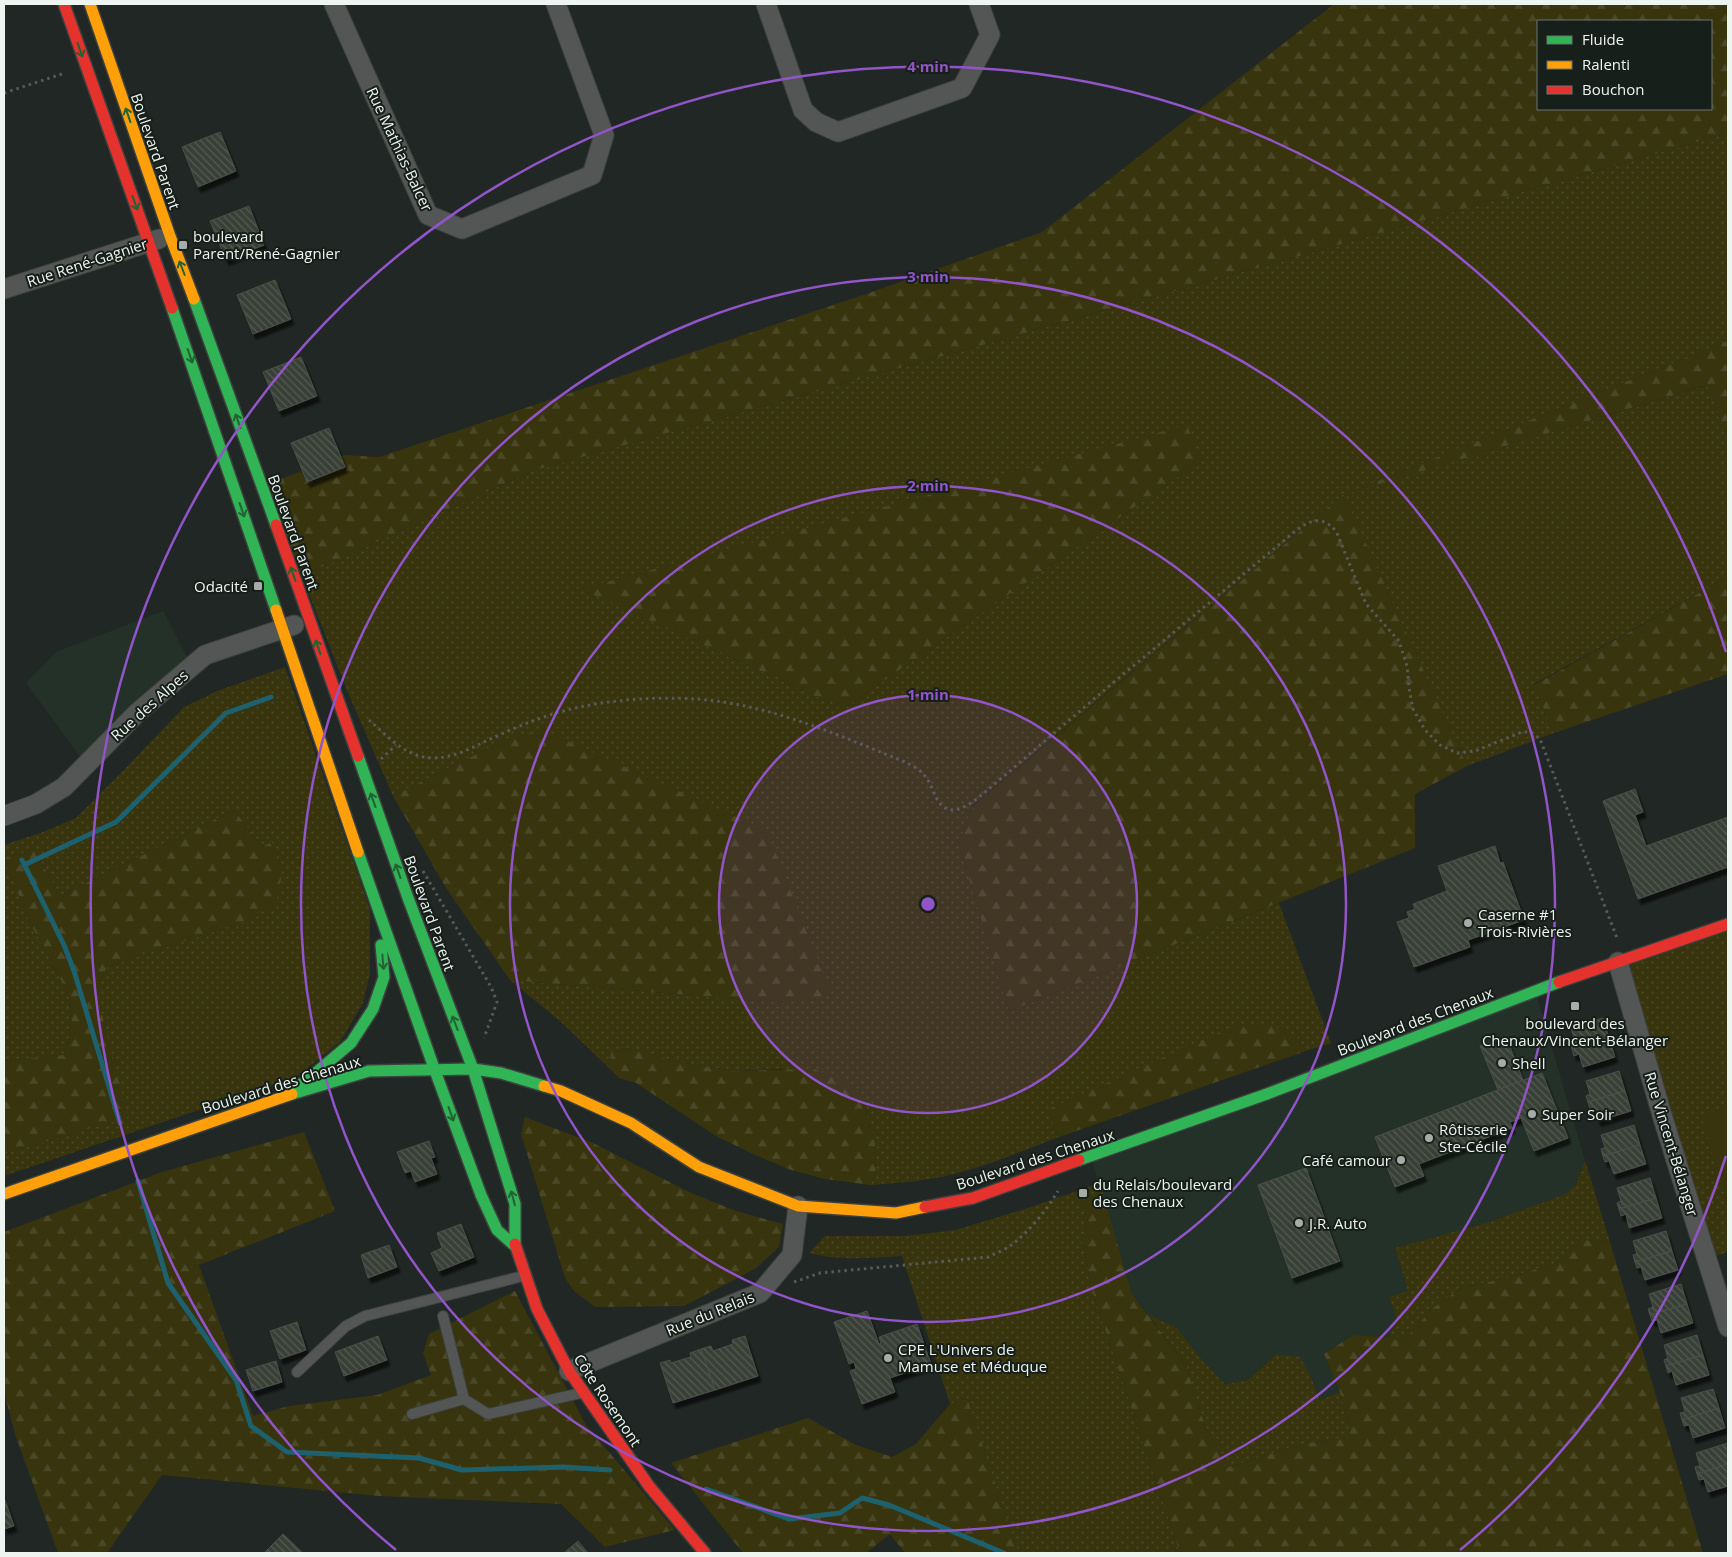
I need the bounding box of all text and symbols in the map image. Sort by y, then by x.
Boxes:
legend [1537,20,1712,110]
text: Fluide [1582,29,1624,49]
one-way arrow [76,42,85,57]
text: Ralenti [1582,54,1630,74]
text: 4 min [907,56,949,76]
text: Bouchon [1582,79,1645,99]
street label: Rue Mathias-Balcer [362,84,438,214]
street label: Boulevard Parent [127,90,185,212]
one-way arrow [123,108,132,123]
one-way arrow [131,195,140,210]
place label: boulevard Parent/René-Gagnier [193,226,340,263]
street label: Rue René-Gagnier [24,233,150,291]
marker: boulevard Parent/René-Gagnier [177,239,189,251]
one-way arrow [177,261,186,276]
text: 3 min [907,266,949,286]
one-way arrow [185,348,195,364]
one-way arrow [233,413,242,429]
street label: Boulevard Parent [264,471,324,593]
text: 2 min [907,475,949,495]
one-way arrow [238,501,247,517]
one-way arrow [287,566,297,582]
place label: Odacité [194,576,248,596]
marker: Odacité [252,580,264,592]
one-way arrow [313,639,323,655]
street label: Rue des Alpes [106,665,192,745]
text: 1 min [907,684,949,704]
one-way arrow [368,793,377,808]
street label: Boulevard Parent [400,852,460,974]
one-way arrow [393,864,402,879]
centre of rings [919,895,937,913]
place label: Caserne #1 Trois-Rivières [1478,904,1572,941]
marker: Caserne #1 Trois-Rivières [1462,917,1474,929]
one-way arrow [378,954,387,970]
street label: Boulevard des Chenaux [1334,982,1496,1060]
marker: boulevard des Chenaux/Vincent-Bélanger [1569,1000,1581,1012]
place label: boulevard des Chenaux/Vincent-Bélanger [1482,1013,1668,1050]
one-way arrow [450,1016,460,1031]
street label: Boulevard des Chenaux [199,1050,363,1118]
place label: Shell [1512,1053,1545,1073]
marker: Shell [1496,1057,1508,1069]
street label: Rue Vincent-Bélanger [1641,1069,1703,1219]
place label: Super Soir [1542,1104,1614,1124]
one-way arrow [447,1106,456,1121]
marker: Super Soir [1526,1108,1538,1120]
place label: Rôtisserie Ste-Cécile [1439,1119,1507,1156]
street label: Boulevard des Chenaux [953,1124,1117,1194]
marker: Rôtisserie Ste-Cécile [1423,1132,1435,1144]
place label: Café camour [1302,1150,1391,1170]
marker: Café camour [1395,1154,1407,1166]
place label: du Relais/boulevard des Chenaux [1093,1174,1232,1211]
marker: du Relais/boulevard des Chenaux [1077,1187,1089,1199]
one-way arrow [508,1190,517,1206]
place label: J.R. Auto [1307,1213,1367,1233]
marker: J.R. Auto [1293,1217,1305,1229]
street label: Rue du Relais [663,1286,757,1340]
place label: CPE L'Univers de Mamuse et Méduque [898,1339,1047,1376]
street label: Côte Rosemont [570,1350,646,1450]
marker: CPE L'Univers de Mamuse et Méduque [882,1352,894,1364]

